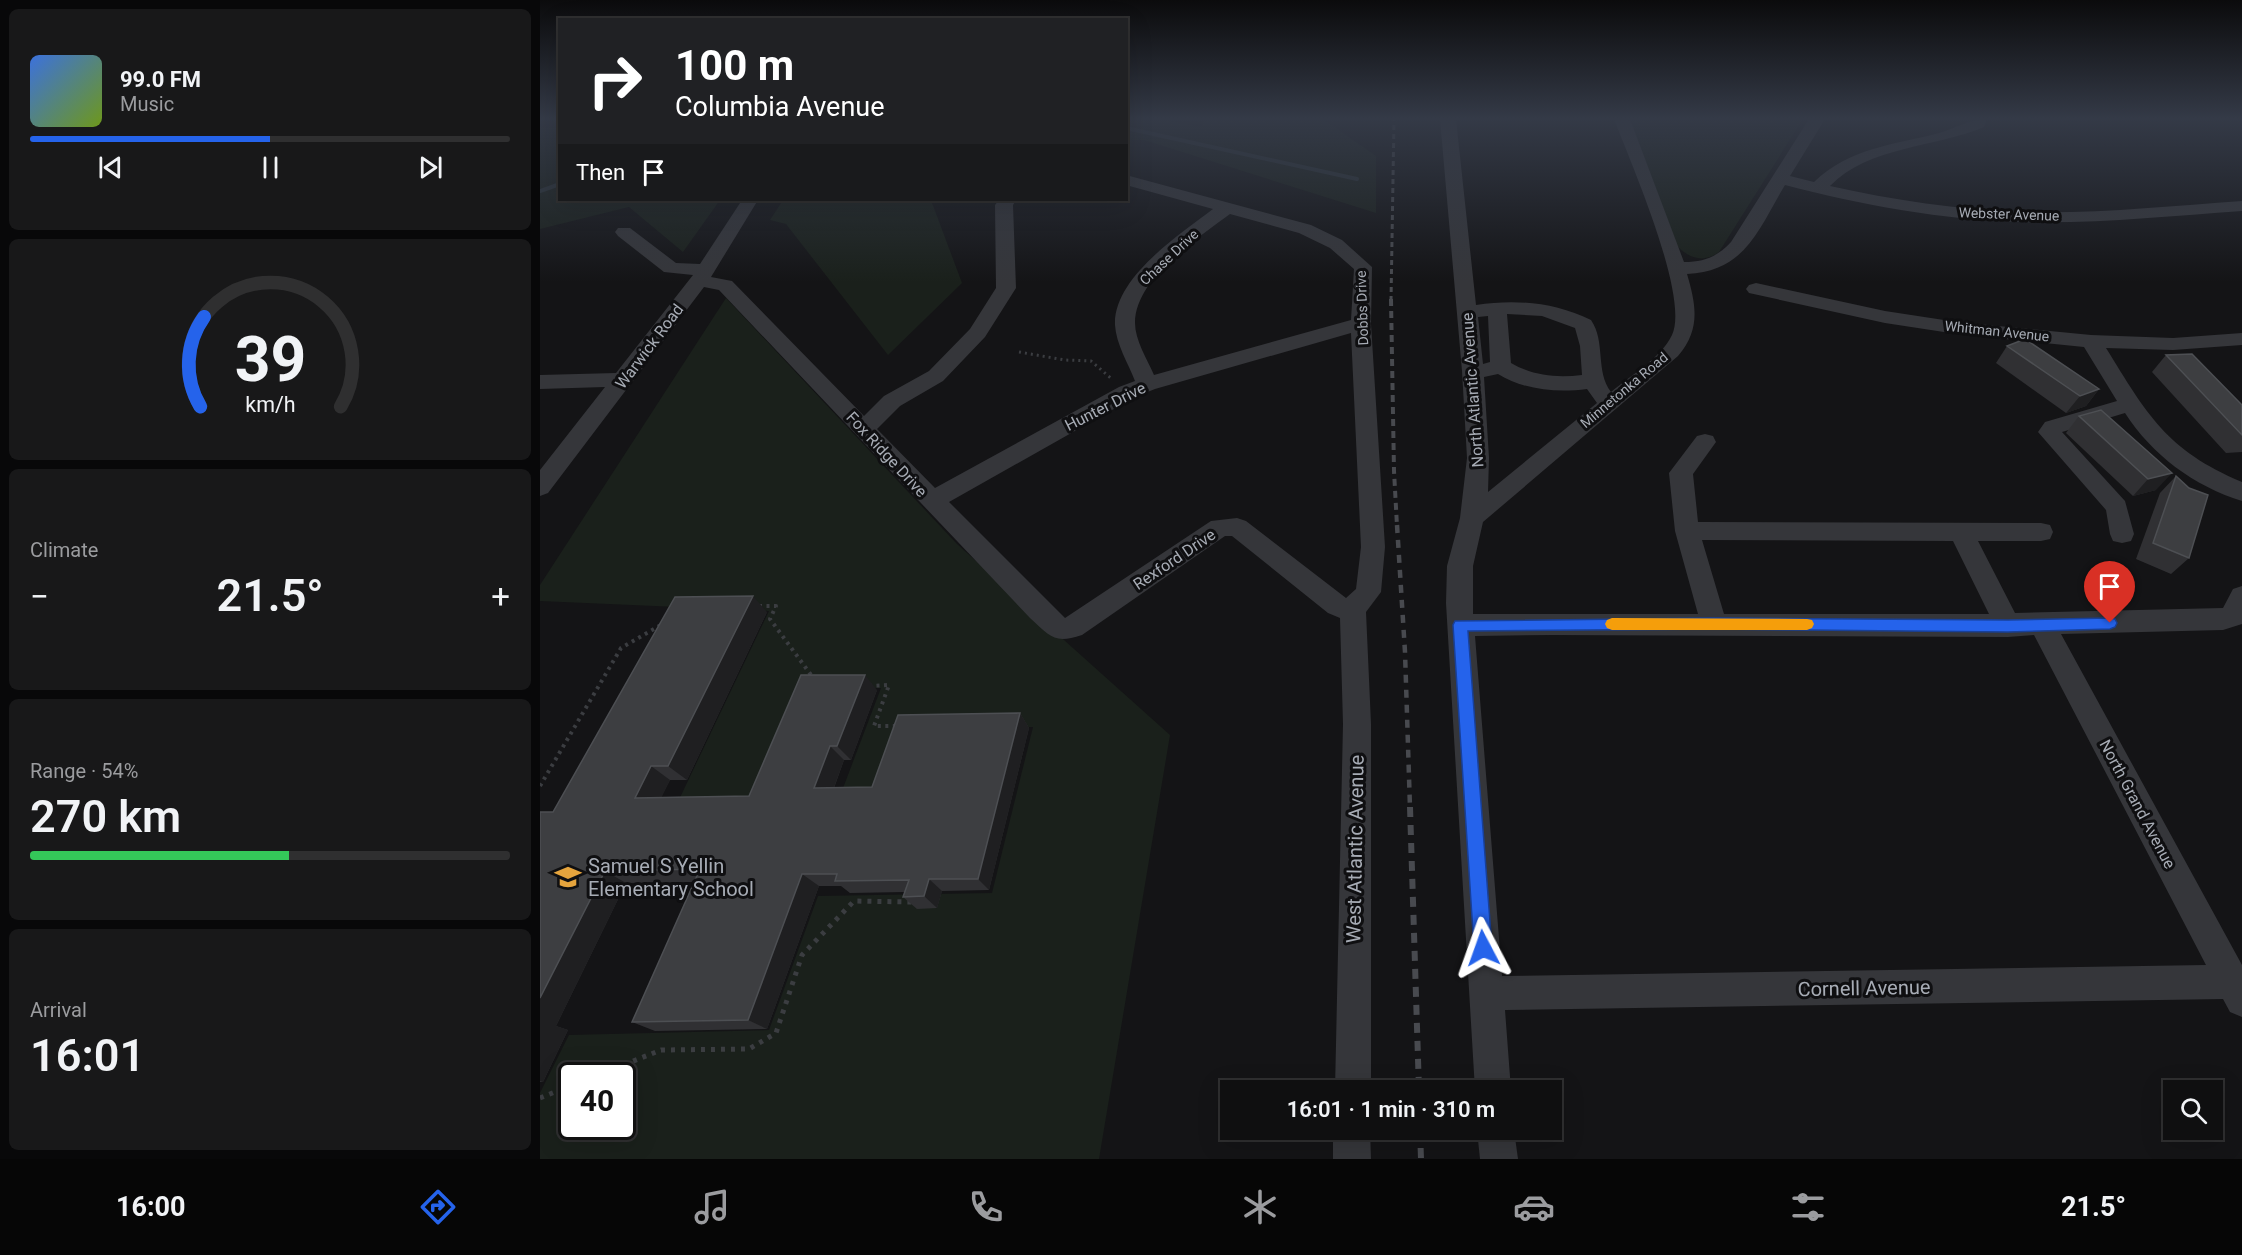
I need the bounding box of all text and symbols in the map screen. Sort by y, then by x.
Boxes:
text: 100 m [675,41,794,90]
icon: right [576,42,654,120]
text: 99.0 FM [120,67,201,92]
text: Columbia Avenue [675,91,885,123]
text: Music [120,92,174,116]
icon: previous [94,151,127,184]
icon: pause [254,151,287,184]
icon: next [414,151,447,184]
icon: arrive [637,156,670,189]
text: Then [576,160,625,185]
street label: Webster Avenue [1958,204,2060,224]
street label: Chase Drive [1136,226,1202,288]
street label: Dobbs Drive [1353,270,1371,346]
street label: Warwick Road [611,300,687,392]
street label: North Atlantic Avenue [1458,312,1487,468]
street label: Whitman Avenue [1944,318,2050,344]
text: 39 [234,323,306,396]
street label: Minnetonka Road [1577,349,1671,431]
street label: Hunter Drive [1062,378,1149,435]
text: km/h [245,392,295,417]
street label: Fox Ridge Drive [842,408,931,501]
street label: Rexford Drive [1130,525,1219,594]
text: Climate [30,538,98,562]
pin [2084,561,2135,623]
text: 21.5° [216,569,324,622]
icon: arrive [2093,570,2126,603]
text: − [30,577,49,616]
text: + [491,577,510,616]
street label: North Grand Avenue [2096,737,2180,872]
street label: West Atlantic Avenue [1341,755,1369,943]
text: Range · 54% [30,759,138,783]
text: 270 km [30,790,181,843]
place label: Samuel S Yellin Elementary School [588,854,754,901]
school or university icon: Samuel S Yellin Elementary School [553,862,583,892]
position arrow [1451,916,1515,980]
street label: Cornell Avenue [1797,975,1931,1001]
text: Arrival [30,998,87,1022]
text: 16:01 [30,1029,145,1082]
speed limit sign: 40 [558,1062,636,1140]
map controls [2163,1080,2223,1140]
button: search [2163,1080,2223,1140]
text: 16:01 · 1 min · 310 m [1287,1097,1495,1122]
icon: directions [417,1186,459,1228]
icon: music [691,1186,733,1228]
icon: phone [965,1186,1007,1228]
icon: climate [1239,1186,1281,1228]
icon: car [1513,1186,1555,1228]
icon: filters [1787,1186,1829,1228]
text: 16:00 [116,1191,186,1223]
text: 21.5° [2061,1191,2126,1223]

